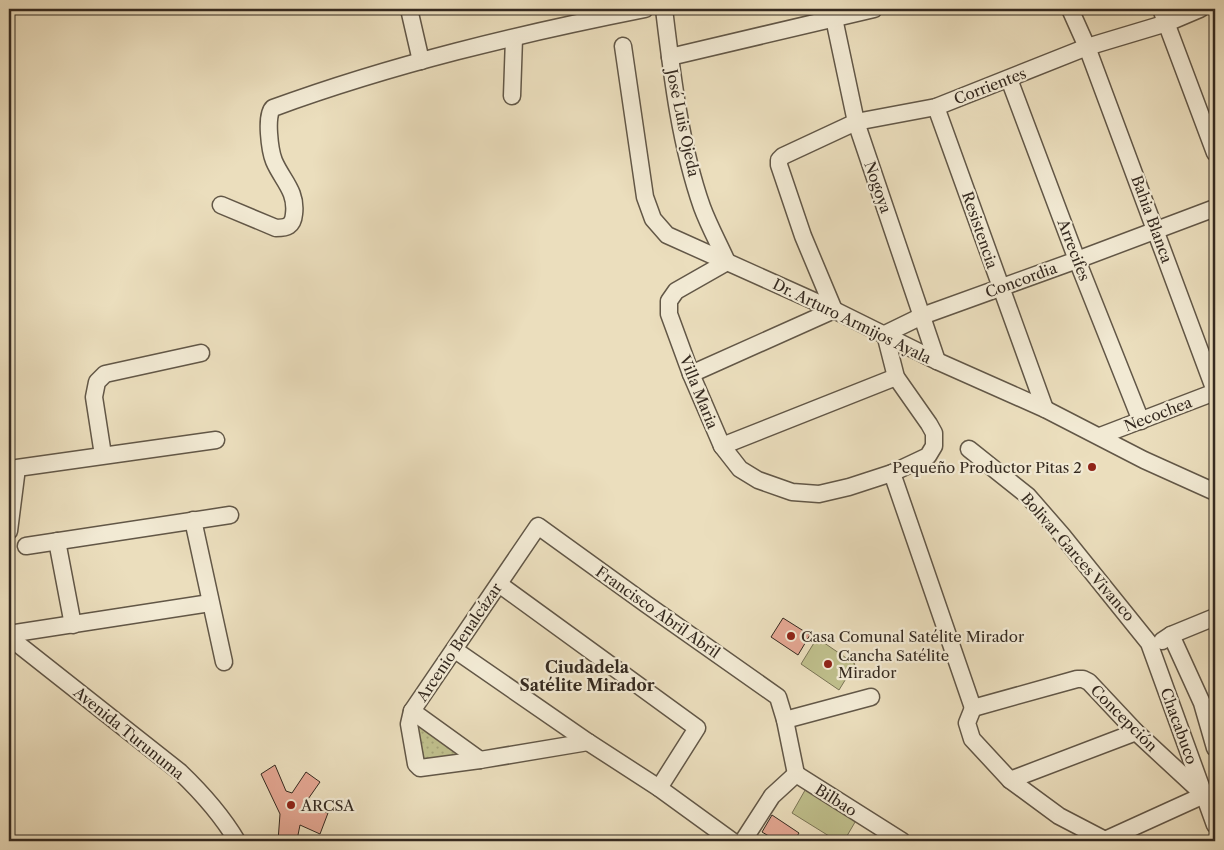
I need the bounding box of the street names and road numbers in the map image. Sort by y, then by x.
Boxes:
street label: Corrientes [951,64,1029,108]
street label: José Luis Ojeda [662,65,704,179]
street label: Nogoya [860,159,896,216]
street label: Bahia Blanca [1127,173,1177,266]
street label: Resistencia [958,189,1002,271]
street label: Arrecifes [1053,216,1094,284]
street label: Concordia [983,258,1060,302]
street label: Dr. Arturo Armijos Ayala [770,274,934,368]
street label: Villa Maria [675,351,722,432]
street label: Necochea [1121,392,1195,436]
street label: Bolivar Garces Vivanco [1017,489,1139,625]
street label: Francisco Abril Abril [592,562,724,662]
street label: Arcenio Benalcázar [412,578,506,706]
street label: Concepción [1087,681,1162,756]
street label: Avenida Turunuma [69,682,188,783]
street label: Chacabuco [1156,685,1202,767]
street label: Bilbao [812,780,860,820]

